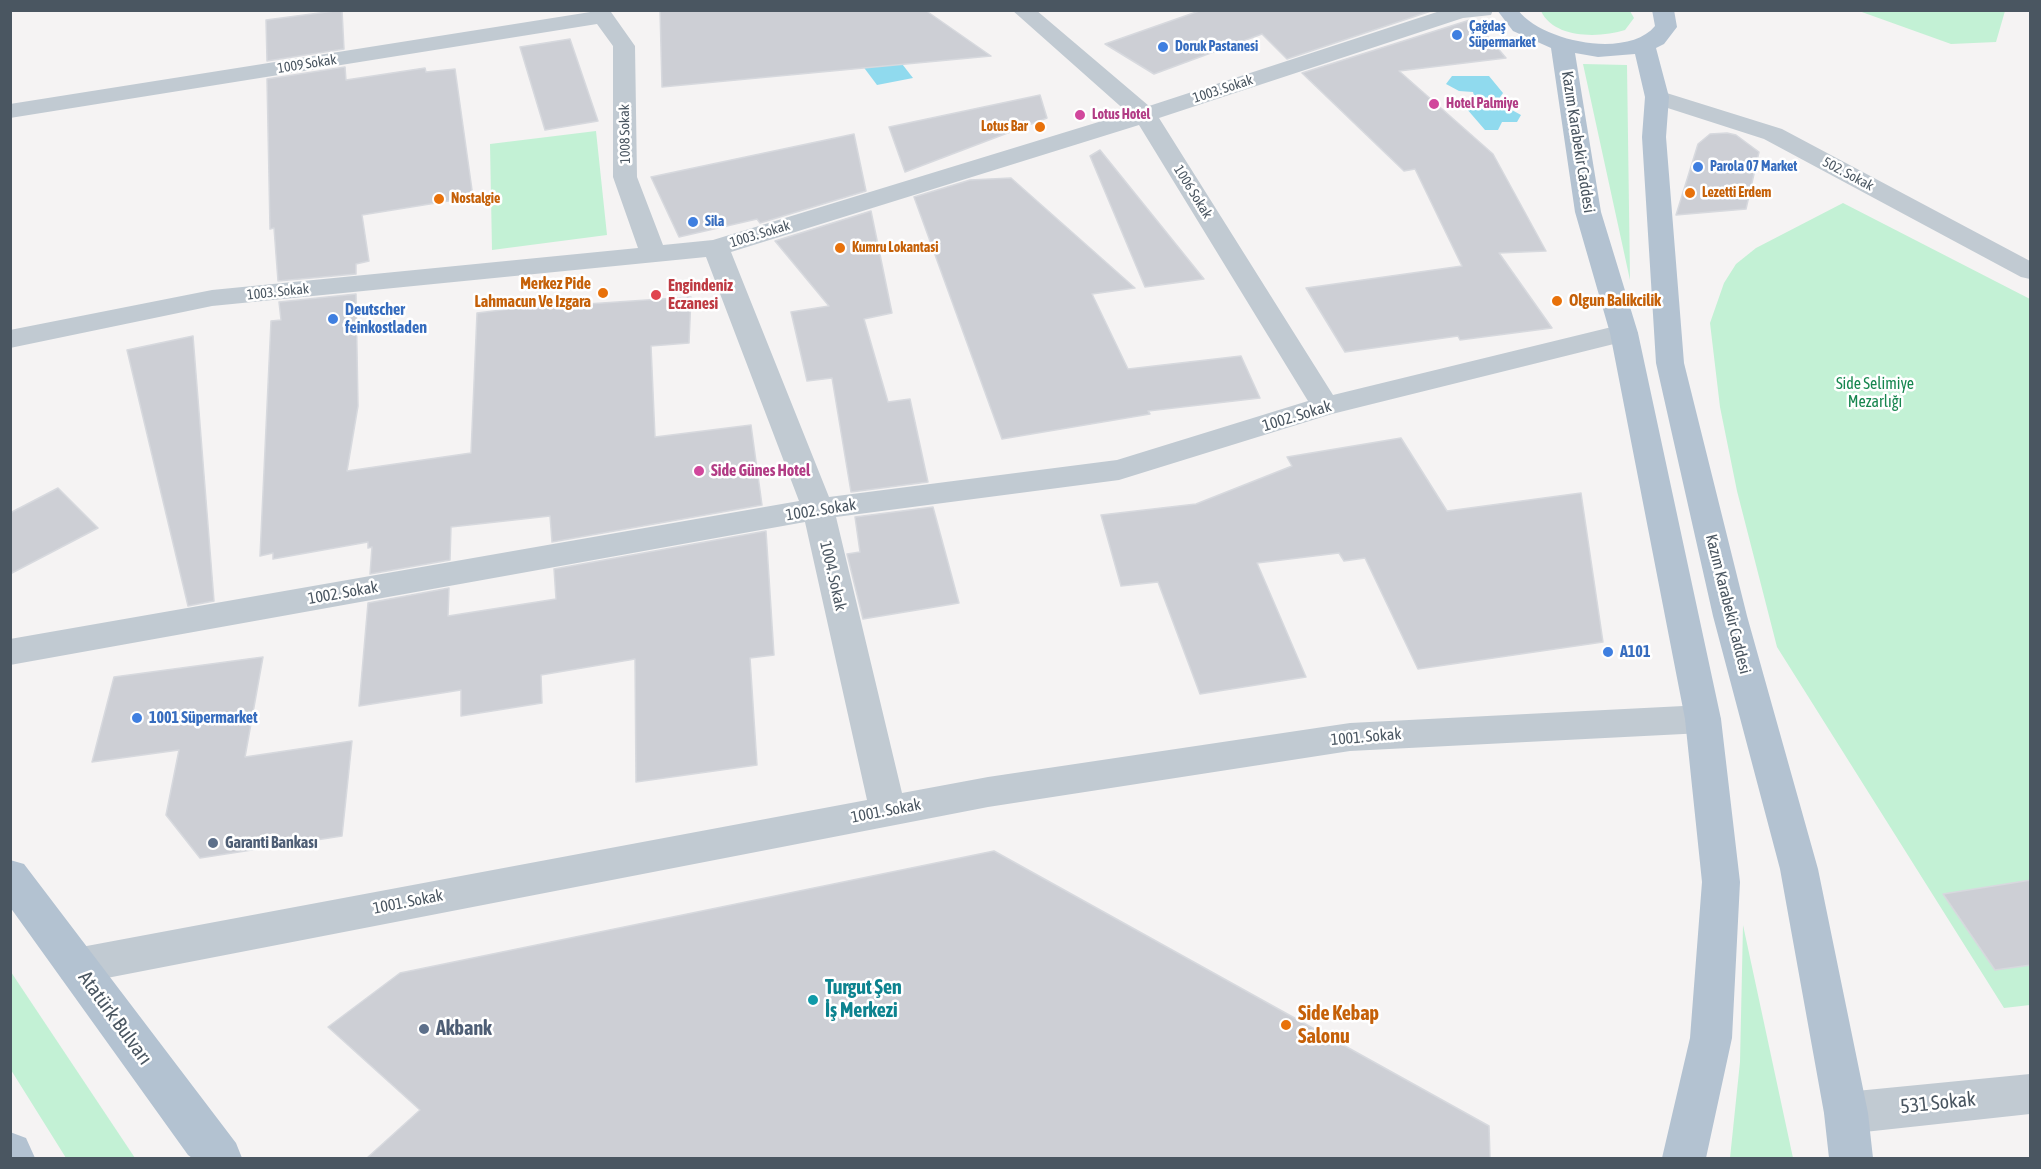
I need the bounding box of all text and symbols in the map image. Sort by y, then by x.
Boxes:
place label: Çağdaş Süpermarket [1469,19,1536,51]
marker: Çağdaş Süpermarket [1450,28,1464,42]
place label: Doruk Pastanesi [1175,39,1258,55]
marker: Doruk Pastanesi [1156,40,1170,54]
street label: 1009 Sokak [276,51,338,77]
street label: Kazım Karabekir Caddesi [1557,70,1599,214]
street label: 1003. Sokak [1191,71,1255,107]
place label: Hotel Palmiye [1446,96,1519,112]
marker: Hotel Palmiye [1427,97,1441,111]
street label: 1008 Sokak [616,104,634,164]
place label: Lotus Hotel [1092,107,1150,123]
marker: Lotus Hotel [1073,108,1087,122]
place label: Lotus Bar [981,119,1028,135]
marker: Lotus Bar [1033,120,1047,134]
street label: 502. Sokak [1820,154,1876,194]
place label: Parola 07 Market [1710,159,1797,175]
marker: Parola 07 Market [1691,160,1705,174]
street label: 1006 Sokak [1170,162,1216,222]
place label: Lezetti Erdem [1702,185,1771,201]
marker: Lezetti Erdem [1683,186,1697,200]
place label: Nostalgie [451,191,500,207]
marker: Nostalgie [432,192,446,206]
place label: Sila [705,214,724,230]
marker: Sila [686,215,700,229]
street label: 1003. Sokak [728,217,792,251]
place label: Kumru Lokantasi [852,240,939,256]
marker: Kumru Lokantasi [833,241,847,255]
place label: Merkez Pide Lahmacun Ve Izgara [475,274,591,312]
place label: Engindeniz Eczanesi [668,276,733,314]
street label: 1003. Sokak [246,280,310,304]
marker: Merkez Pide Lahmacun Ve Izgara [596,286,610,300]
marker: Engindeniz Eczanesi [649,288,663,302]
place label: Olgun Balikcilik [1569,291,1661,311]
marker: Olgun Balikcilik [1550,294,1564,308]
place label: Deutscher feinkostladen [345,300,427,338]
marker: Deutscher feinkostladen [326,312,340,326]
park label: Side Selimiye Mezarlığı [1836,374,1914,412]
street label: 1002. Sokak [1260,396,1334,436]
place label: Side Günes Hotel [711,461,810,481]
marker: Side Günes Hotel [692,464,706,478]
street label: 1002. Sokak [784,495,858,525]
street label: Kazım Karabekir Caddesi [1701,532,1755,676]
street label: 1004. Sokak [816,539,850,613]
street label: 1002. Sokak [306,577,380,609]
place label: A101 [1620,642,1650,662]
marker: A101 [1601,645,1615,659]
place label: 1001 Süpermarket [149,708,258,728]
marker: 1001 Süpermarket [130,711,144,725]
street label: 1001. Sokak [1330,724,1402,750]
street label: 1001. Sokak [849,795,923,827]
place label: Garanti Bankası [225,833,318,853]
marker: Garanti Bankası [206,836,220,850]
street label: 1001. Sokak [371,886,445,918]
street label: Atatürk Bulvarı [73,967,157,1069]
place label: Turgut Şen İş Merkezi [825,976,902,1023]
marker: Turgut Şen İş Merkezi [806,993,820,1007]
place label: Side Kebap Salonu [1298,1002,1379,1049]
place label: Akbank [436,1017,492,1041]
marker: Side Kebap Salonu [1279,1018,1293,1032]
marker: Akbank [417,1022,431,1036]
street label: 531 Sokak [1899,1087,1977,1119]

